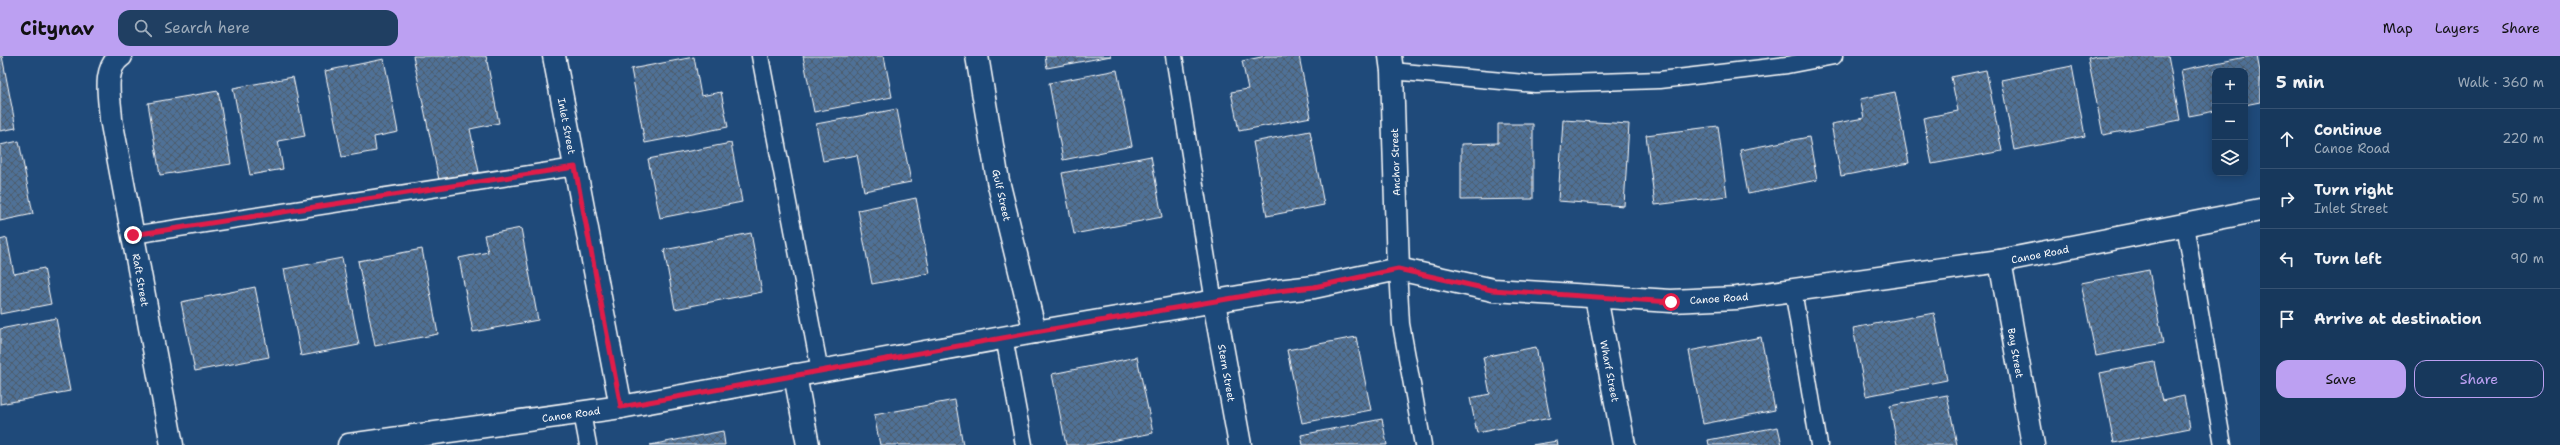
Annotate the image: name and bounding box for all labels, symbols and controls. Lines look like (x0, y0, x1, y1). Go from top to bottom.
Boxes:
search box (118, 10, 398, 46)
text: Citynav (20, 16, 94, 41)
icon: search (132, 17, 154, 39)
text: Search here (164, 18, 250, 38)
text: Map (2383, 19, 2413, 37)
text: Layers (2435, 19, 2479, 37)
text: Share (2501, 19, 2540, 37)
map controls (2212, 68, 2248, 176)
button: + (2212, 68, 2248, 104)
text: 5 min (2276, 71, 2324, 93)
text: Walk · 360 m (2458, 74, 2544, 91)
street label: Inlet Street (555, 97, 578, 155)
button: − (2212, 104, 2248, 140)
text: Continue (2314, 120, 2382, 140)
street label: Anchor Street (1388, 128, 1403, 196)
icon: ahead (2276, 128, 2298, 150)
text: 220 m (2502, 130, 2544, 147)
button: layers (2212, 140, 2248, 176)
text: Canoe Road (2314, 140, 2390, 157)
street label: Gulf Street (989, 168, 1014, 222)
text: Turn right (2314, 180, 2394, 200)
icon: right (2276, 188, 2298, 210)
text: 50 m (2511, 190, 2544, 207)
text: Inlet Street (2314, 200, 2388, 217)
route end (124, 226, 142, 244)
street label: Canoe Road (2010, 242, 2071, 266)
icon: left (2276, 248, 2298, 270)
text: Turn left (2314, 249, 2382, 269)
text: 90 m (2510, 250, 2544, 267)
street label: Raft Street (129, 253, 152, 308)
street label: Canoe Road (1689, 290, 1749, 307)
route start (1662, 293, 1680, 311)
icon: arrive (2276, 308, 2298, 330)
text: Arrive at destination (2314, 309, 2482, 329)
street label: Bay Street (2005, 327, 2026, 379)
street label: Wharf Street (1597, 339, 1622, 403)
street label: Stern Street (1215, 343, 1238, 403)
button: Save (2276, 360, 2406, 398)
button: Share (2414, 360, 2544, 398)
street label: Canoe Road (541, 404, 602, 425)

